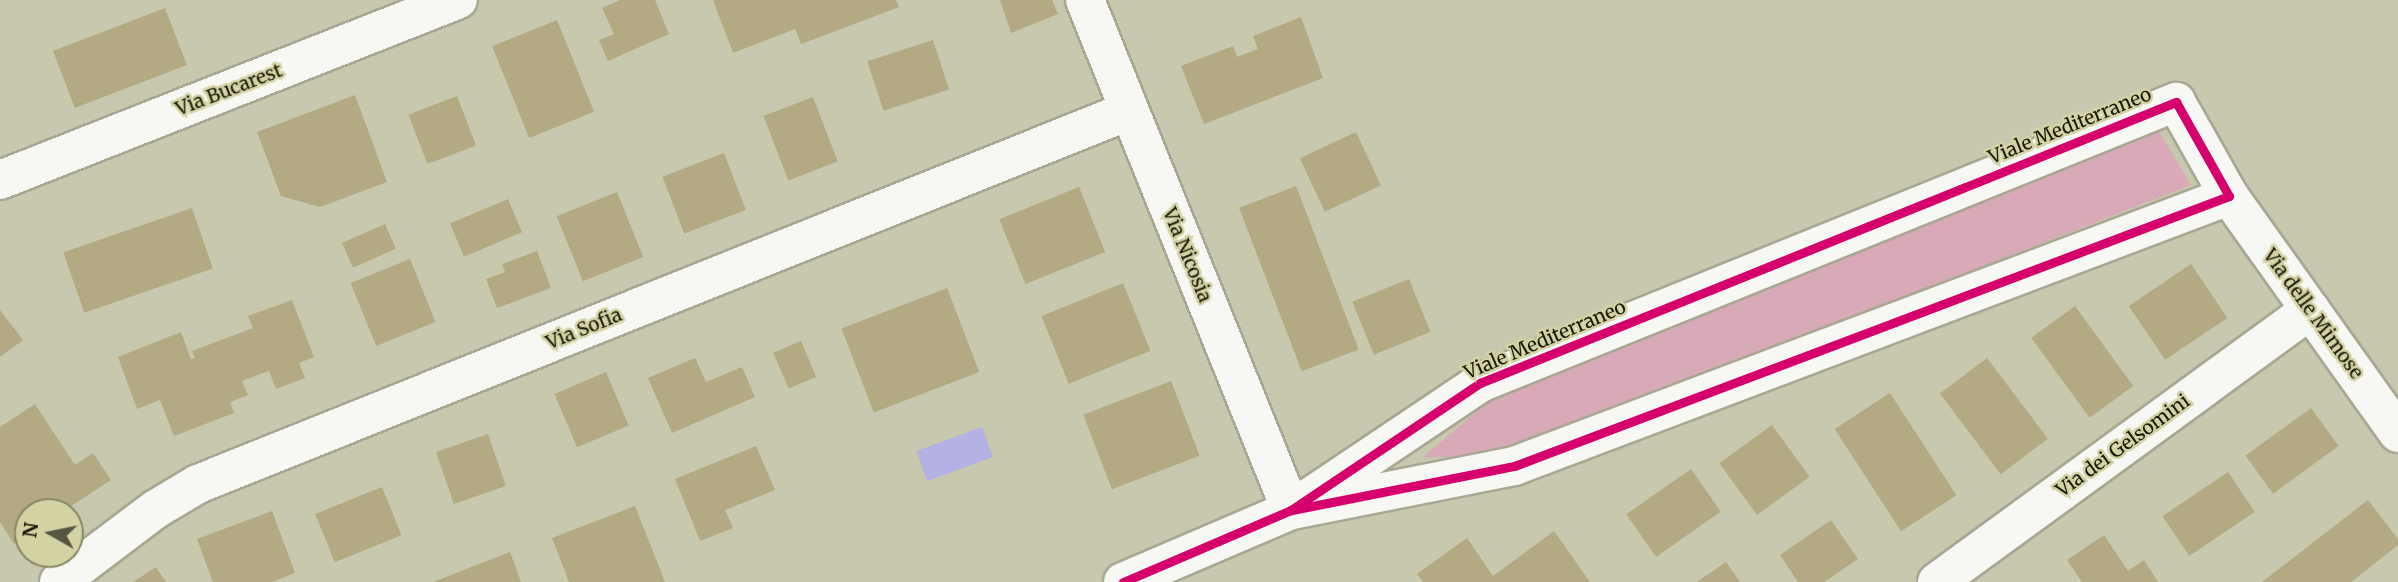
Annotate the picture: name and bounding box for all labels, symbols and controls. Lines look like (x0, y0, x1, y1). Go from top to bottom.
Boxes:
street label: Via Bucarest (172, 59, 286, 121)
street label: Viale Mediterraneo (1985, 83, 2155, 169)
street label: Via Nicosia (1158, 204, 1216, 306)
street label: Via delle Mimose (2258, 245, 2368, 383)
street label: Viale Mediterraneo (1461, 296, 1629, 384)
street label: Via Sofia (543, 304, 625, 354)
street label: Via dei Gelsomini (2052, 390, 2194, 502)
north arrow (14, 498, 84, 568)
text: N (17, 521, 43, 539)

